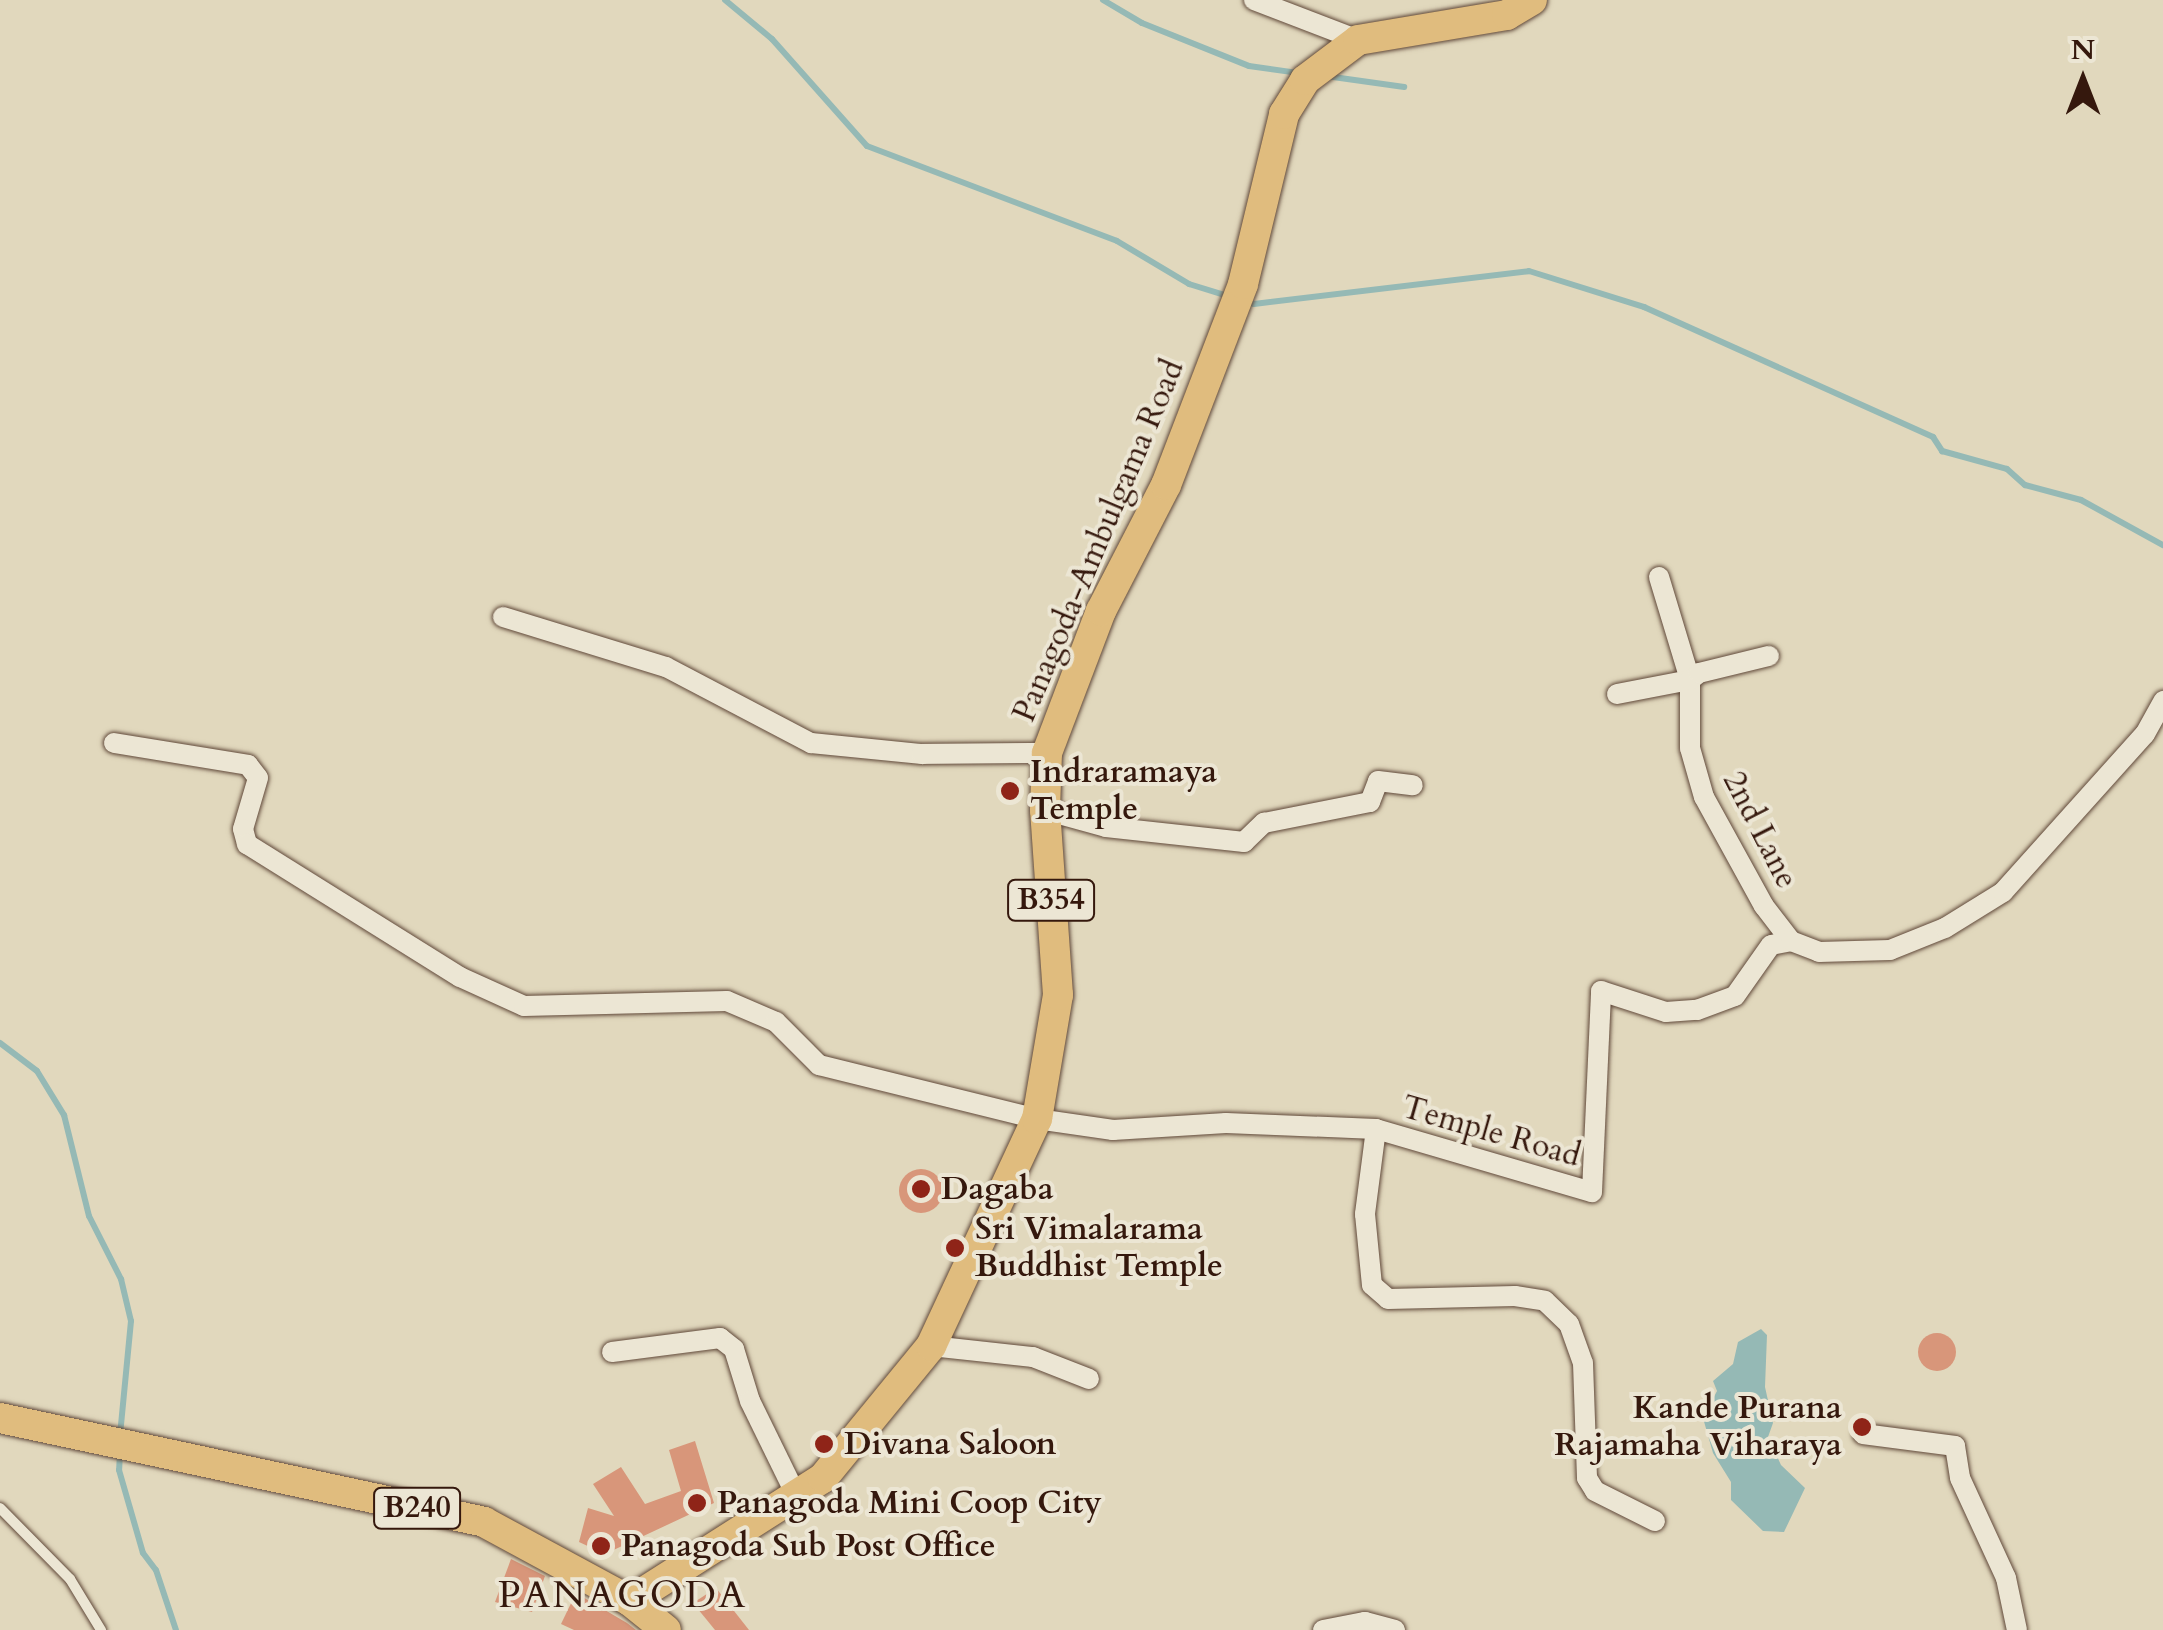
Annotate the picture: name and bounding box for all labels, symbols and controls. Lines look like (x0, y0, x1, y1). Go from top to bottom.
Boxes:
north arrow (2033, 30, 2133, 130)
text: N (2071, 31, 2095, 69)
street label: Panagoda-Ambulgama Road (1005, 354, 1193, 728)
place label: Indraramaya Temple (1030, 754, 1217, 829)
street label: 2nd Lane (1714, 765, 1806, 895)
marker: Indraramaya Temple (999, 780, 1021, 802)
road number: B354 (1006, 875, 1096, 925)
street label: Temple Road (1397, 1088, 1585, 1176)
place label: Dagaba (941, 1170, 1054, 1208)
marker: Dagaba (910, 1178, 932, 1200)
place label: Sri Vimalarama Buddhist Temple (975, 1211, 1223, 1286)
marker: Sri Vimalarama Buddhist Temple (944, 1237, 966, 1259)
place label: Kande Purana Rajamaha Viharaya (1554, 1390, 1842, 1465)
marker: Kande Purana Rajamaha Viharaya (1851, 1416, 1873, 1438)
place label: Divana Saloon (844, 1425, 1056, 1463)
marker: Divana Saloon (813, 1433, 835, 1455)
road number: B240 (372, 1483, 462, 1533)
place label: Panagoda Mini Coop City (717, 1484, 1102, 1522)
marker: Panagoda Mini Coop City (686, 1492, 708, 1514)
place label: Panagoda Sub Post Office (621, 1527, 996, 1565)
marker: Panagoda Sub Post Office (590, 1535, 612, 1557)
district label: PANAGODA (498, 1573, 748, 1619)

